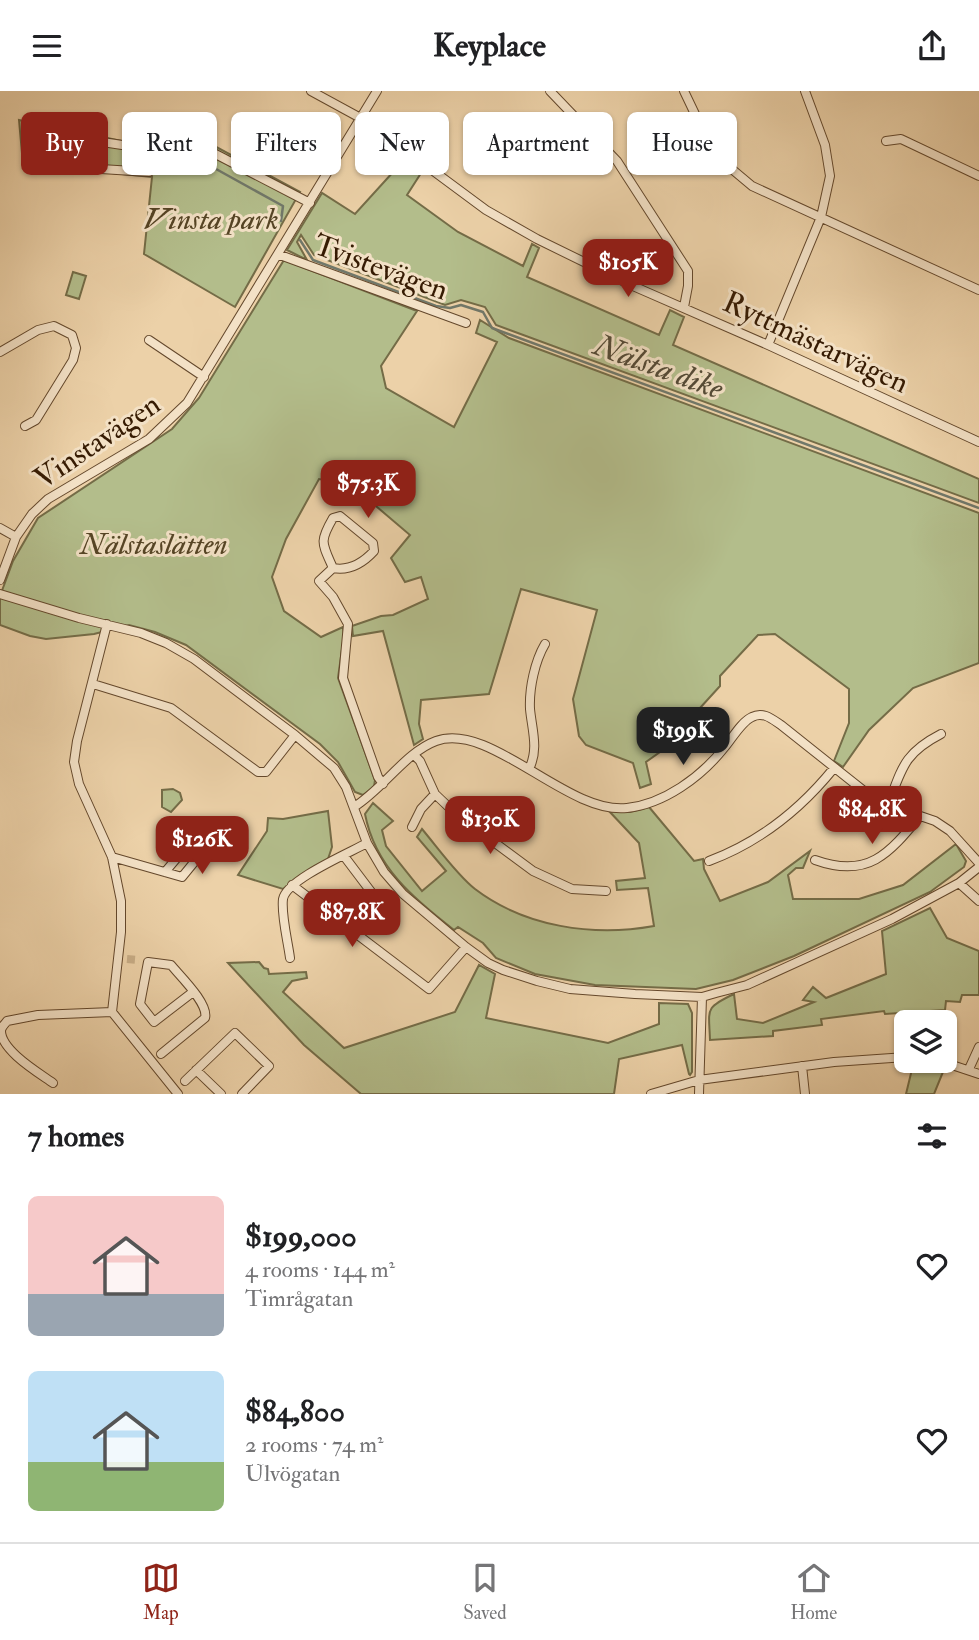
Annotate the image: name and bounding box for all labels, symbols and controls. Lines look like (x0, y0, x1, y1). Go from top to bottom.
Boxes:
text: Keyplace (433, 26, 546, 66)
icon: menu (28, 27, 66, 65)
icon: share (913, 27, 951, 65)
chip: Buy (21, 112, 108, 175)
chip: Rent (122, 112, 217, 175)
chip: Filters (231, 112, 341, 175)
chip: New (355, 112, 449, 175)
chip: Apartment (463, 112, 613, 175)
chip: House (627, 112, 737, 175)
park label: Vinsta park (143, 201, 279, 238)
street label: Tvistevägen (309, 226, 453, 309)
pin: $105K (579, 239, 677, 299)
text: $105K (598, 247, 658, 276)
street label: Ryttmästarvägen (717, 283, 915, 402)
water label: Nälsta dike (587, 324, 729, 409)
street label: Vinstavägen (27, 386, 167, 497)
pin: $75.3K (311, 461, 425, 520)
text: $75.3K (337, 468, 399, 497)
park label: Nälstaslätten (78, 526, 228, 563)
pin: $199K (634, 707, 732, 767)
text: $199K (653, 715, 713, 744)
pin: $84.8K (815, 787, 929, 846)
text: $84.8K (838, 794, 906, 823)
pin: $130K (441, 797, 539, 856)
text: $130K (461, 804, 519, 833)
pin: $126K (153, 817, 251, 876)
text: $126K (172, 824, 232, 853)
pin: $87.8K (295, 889, 409, 949)
text: $87.8K (319, 897, 385, 926)
map controls (894, 1010, 957, 1073)
button: layers (894, 1010, 957, 1073)
icon: filters (913, 1117, 951, 1155)
text: 7 homes (28, 1118, 124, 1155)
text: $199,000 (245, 1218, 357, 1255)
icon: home (84, 1224, 168, 1308)
icon: heart (913, 1247, 951, 1285)
text: 4 rooms · 144 m² (245, 1255, 395, 1284)
text: Timrågatan (245, 1284, 353, 1313)
text: $84,800 (245, 1393, 345, 1430)
icon: home (84, 1399, 168, 1483)
icon: heart (913, 1422, 951, 1460)
text: 2 rooms · 74 m² (245, 1430, 384, 1459)
text: Ulvögatan (245, 1459, 340, 1488)
tab: Map (142, 1559, 180, 1625)
tab: Saved (463, 1559, 507, 1625)
tab: Home (790, 1559, 837, 1625)

